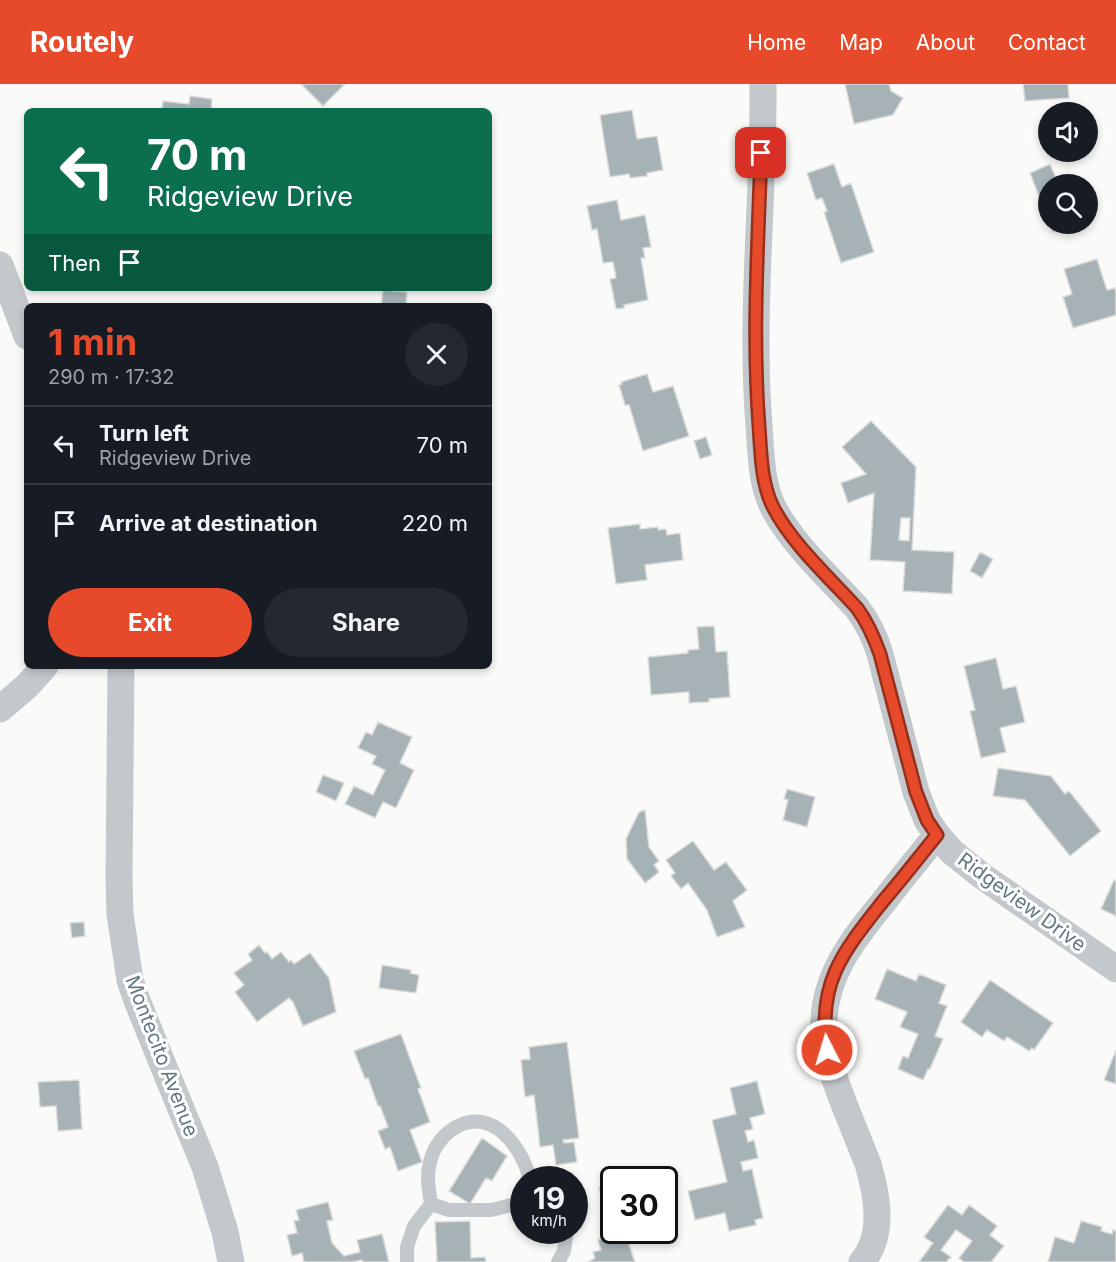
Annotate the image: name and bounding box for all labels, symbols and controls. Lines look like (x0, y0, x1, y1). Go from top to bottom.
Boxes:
text: Routely (30, 25, 134, 59)
text: Home (747, 30, 806, 55)
text: Map (839, 30, 883, 55)
text: About (916, 30, 975, 55)
text: Contact (1008, 30, 1086, 55)
map controls (1038, 102, 1098, 234)
button: sound (1038, 102, 1098, 162)
pin (735, 127, 786, 178)
text: 70 m (147, 129, 247, 180)
icon: left (48, 132, 126, 210)
icon: arrive (744, 136, 777, 169)
button: search (1038, 174, 1098, 234)
text: Ridgeview Drive (147, 180, 353, 213)
icon: arrive (113, 246, 146, 279)
text: Then (48, 250, 101, 276)
text: 1 min (48, 320, 137, 364)
button: close (405, 323, 468, 386)
text: 290 m · 17:32 (48, 365, 174, 389)
text: Turn left (99, 420, 189, 446)
icon: left (48, 429, 81, 462)
text: 70 m (417, 432, 468, 458)
text: Ridgeview Drive (99, 446, 252, 470)
icon: arrive (48, 507, 81, 540)
text: Arrive at destination (99, 510, 318, 536)
text: 220 m (402, 510, 468, 536)
button: Exit (48, 588, 252, 657)
button: Share (264, 588, 468, 657)
street label: Ridgeview Drive (953, 847, 1091, 957)
street label: Montecito Avenue (120, 972, 204, 1140)
position arrow (795, 1018, 859, 1082)
speed limit sign: 30 (600, 1166, 678, 1244)
text: 19 (533, 1180, 565, 1216)
text: km/h (531, 1211, 567, 1230)

